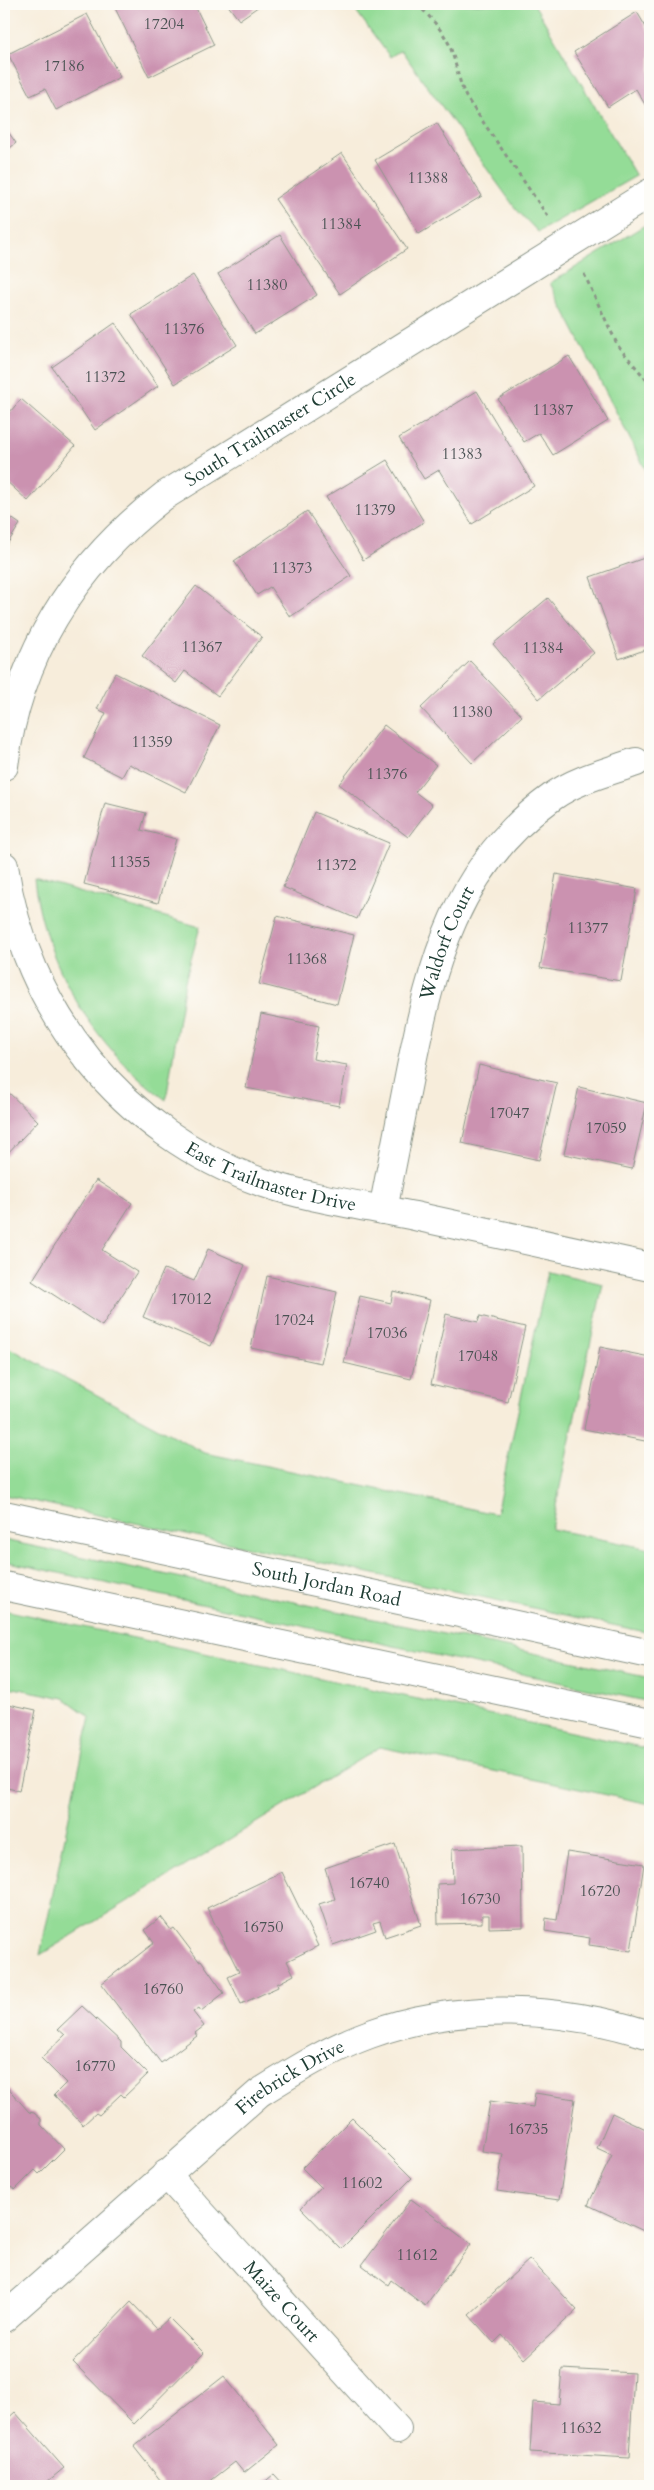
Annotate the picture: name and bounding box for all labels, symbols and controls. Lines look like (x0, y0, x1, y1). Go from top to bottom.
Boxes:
house number: 17204 (144, 13, 184, 35)
house number: 17186 (44, 55, 84, 77)
house number: 11388 (408, 167, 448, 189)
house number: 11384 (321, 213, 361, 235)
house number: 11380 (247, 274, 287, 296)
house number: 11376 (164, 318, 204, 340)
house number: 11372 (85, 366, 125, 388)
street label: South Trailmaster Circle (180, 366, 361, 493)
house number: 11387 (533, 399, 573, 421)
house number: 11383 (442, 443, 482, 465)
house number: 11379 (355, 499, 395, 521)
house number: 11373 (272, 557, 312, 579)
house number: 11367 (182, 636, 222, 658)
house number: 11384 (523, 637, 563, 659)
house number: 11380 (452, 701, 492, 723)
house number: 11359 (132, 731, 172, 753)
house number: 11376 (367, 763, 407, 785)
house number: 11355 (110, 851, 150, 873)
house number: 11372 (316, 854, 356, 876)
street label: Waldorf Court (413, 881, 481, 1004)
house number: 11377 (568, 917, 608, 939)
house number: 11368 (287, 948, 327, 970)
house number: 17047 (489, 1102, 529, 1124)
house number: 17059 (586, 1117, 626, 1139)
street label: East Trailmaster Drive (180, 1136, 359, 1218)
house number: 17012 (171, 1288, 211, 1310)
house number: 17024 (274, 1309, 314, 1331)
house number: 17036 (367, 1322, 407, 1344)
house number: 17048 (458, 1345, 498, 1367)
street label: South Jordan Road (250, 1556, 403, 1613)
house number: 16740 (349, 1872, 389, 1894)
house number: 16720 (580, 1880, 620, 1902)
house number: 16730 (460, 1888, 500, 1910)
house number: 16750 (243, 1916, 283, 1938)
house number: 16760 (143, 1978, 183, 2000)
street label: Firebrick Drive (230, 2033, 349, 2121)
house number: 16770 (75, 2055, 115, 2077)
house number: 16735 (508, 2118, 548, 2140)
house number: 11602 (342, 2172, 382, 2194)
house number: 11612 (397, 2244, 437, 2266)
street label: Maize Court (238, 2255, 325, 2348)
house number: 11632 (561, 2417, 601, 2439)

